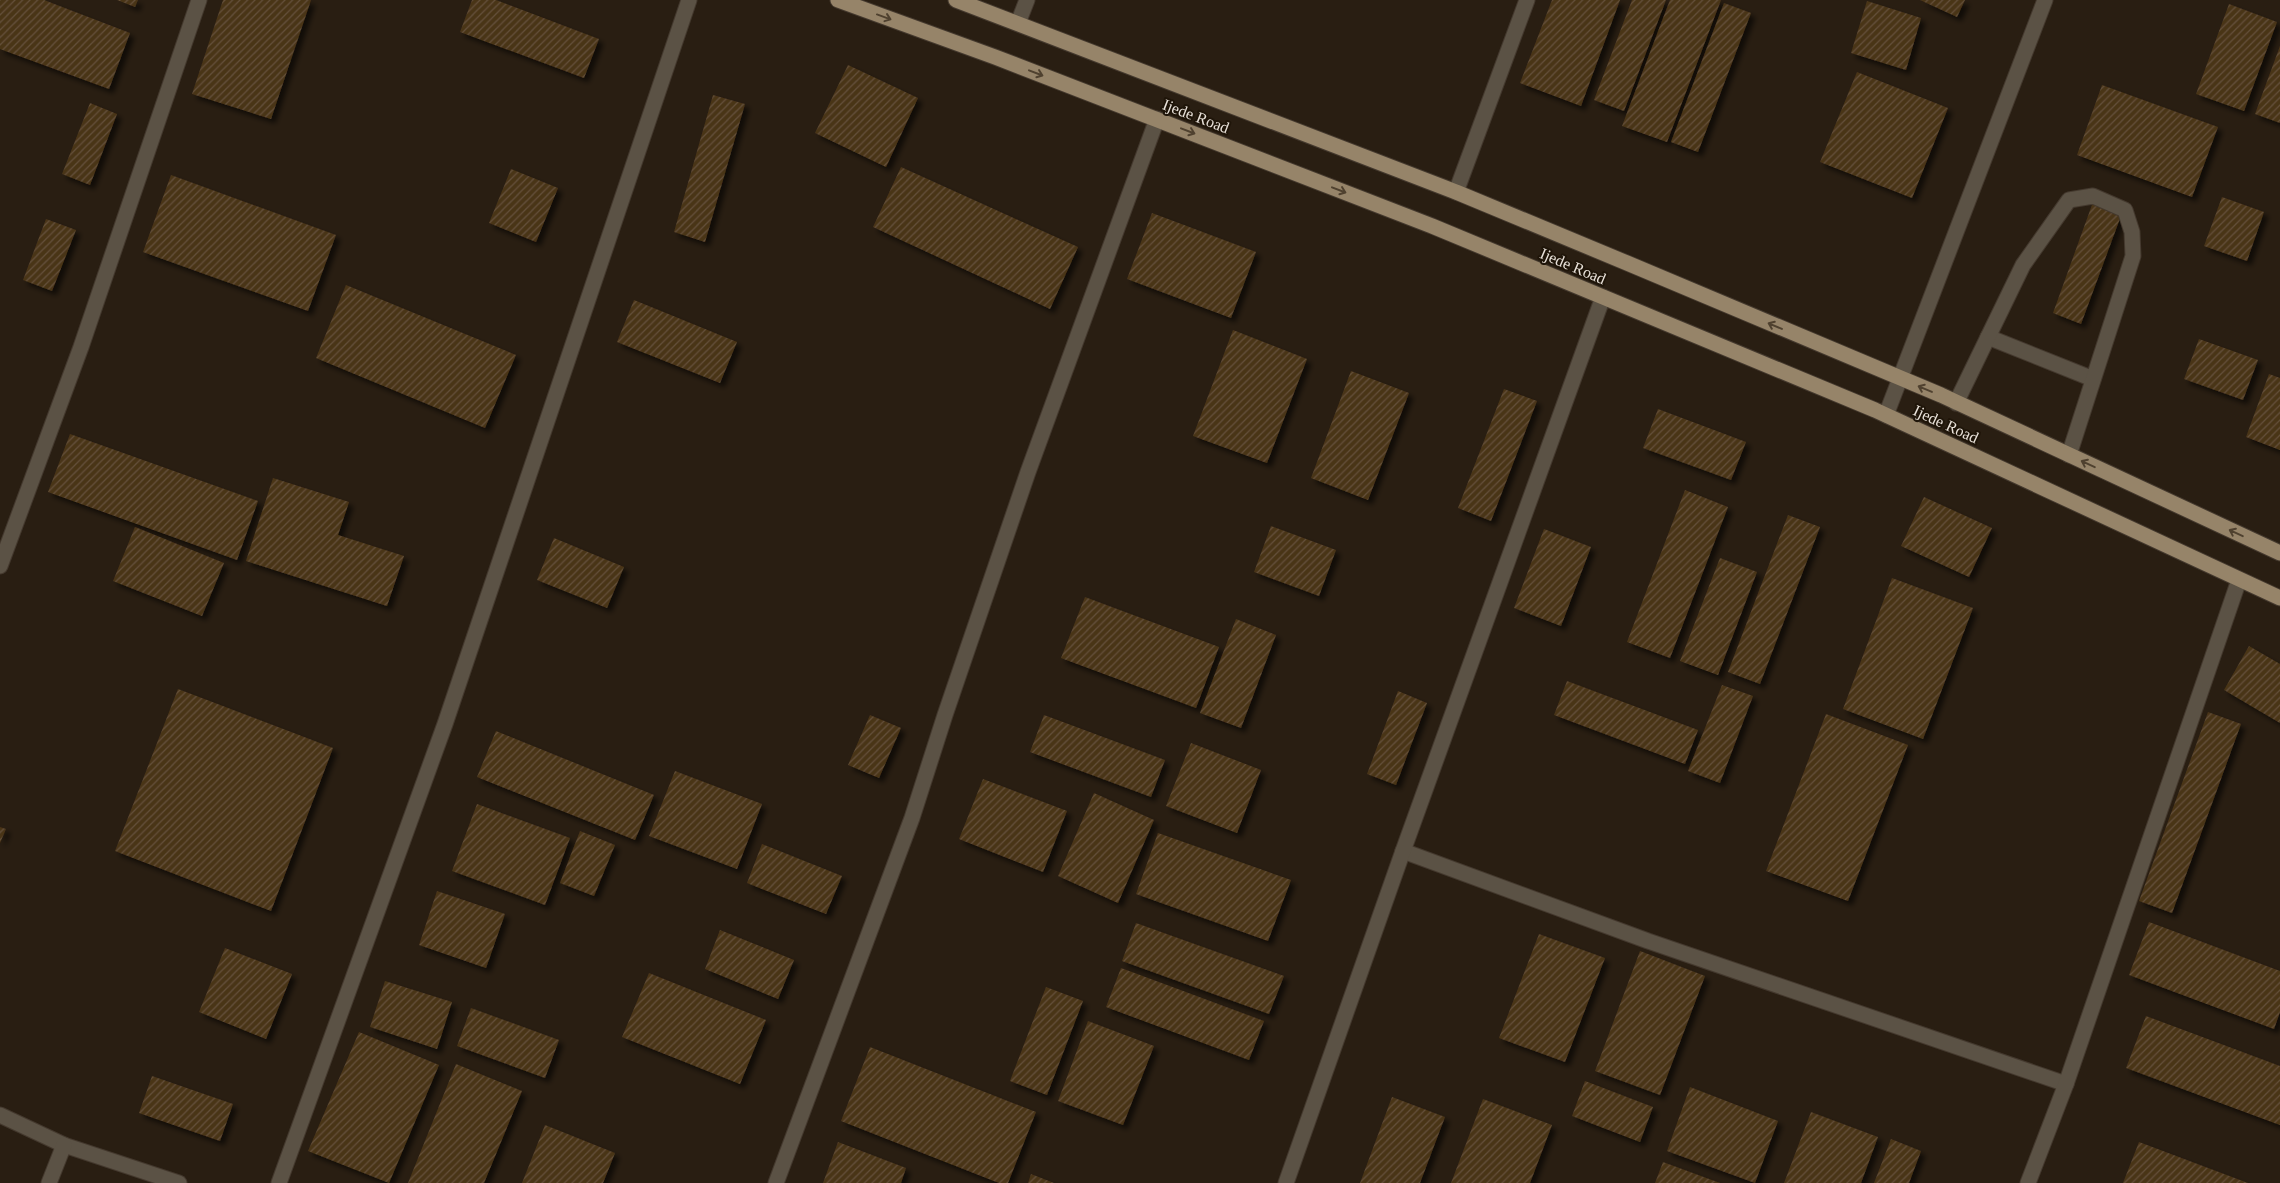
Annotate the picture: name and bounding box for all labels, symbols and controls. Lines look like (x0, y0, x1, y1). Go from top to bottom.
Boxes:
one-way arrow (875, 13, 891, 22)
one-way arrow (1028, 69, 1043, 78)
street label: Ijede Road (1160, 96, 1232, 137)
one-way arrow (1180, 127, 1195, 136)
one-way arrow (1331, 186, 1346, 195)
street label: Ijede Road (1537, 245, 1608, 288)
one-way arrow (1768, 320, 1783, 330)
one-way arrow (1918, 383, 1933, 393)
street label: Ijede Road (1910, 402, 1981, 447)
one-way arrow (2081, 459, 2096, 469)
one-way arrow (2229, 527, 2244, 537)

